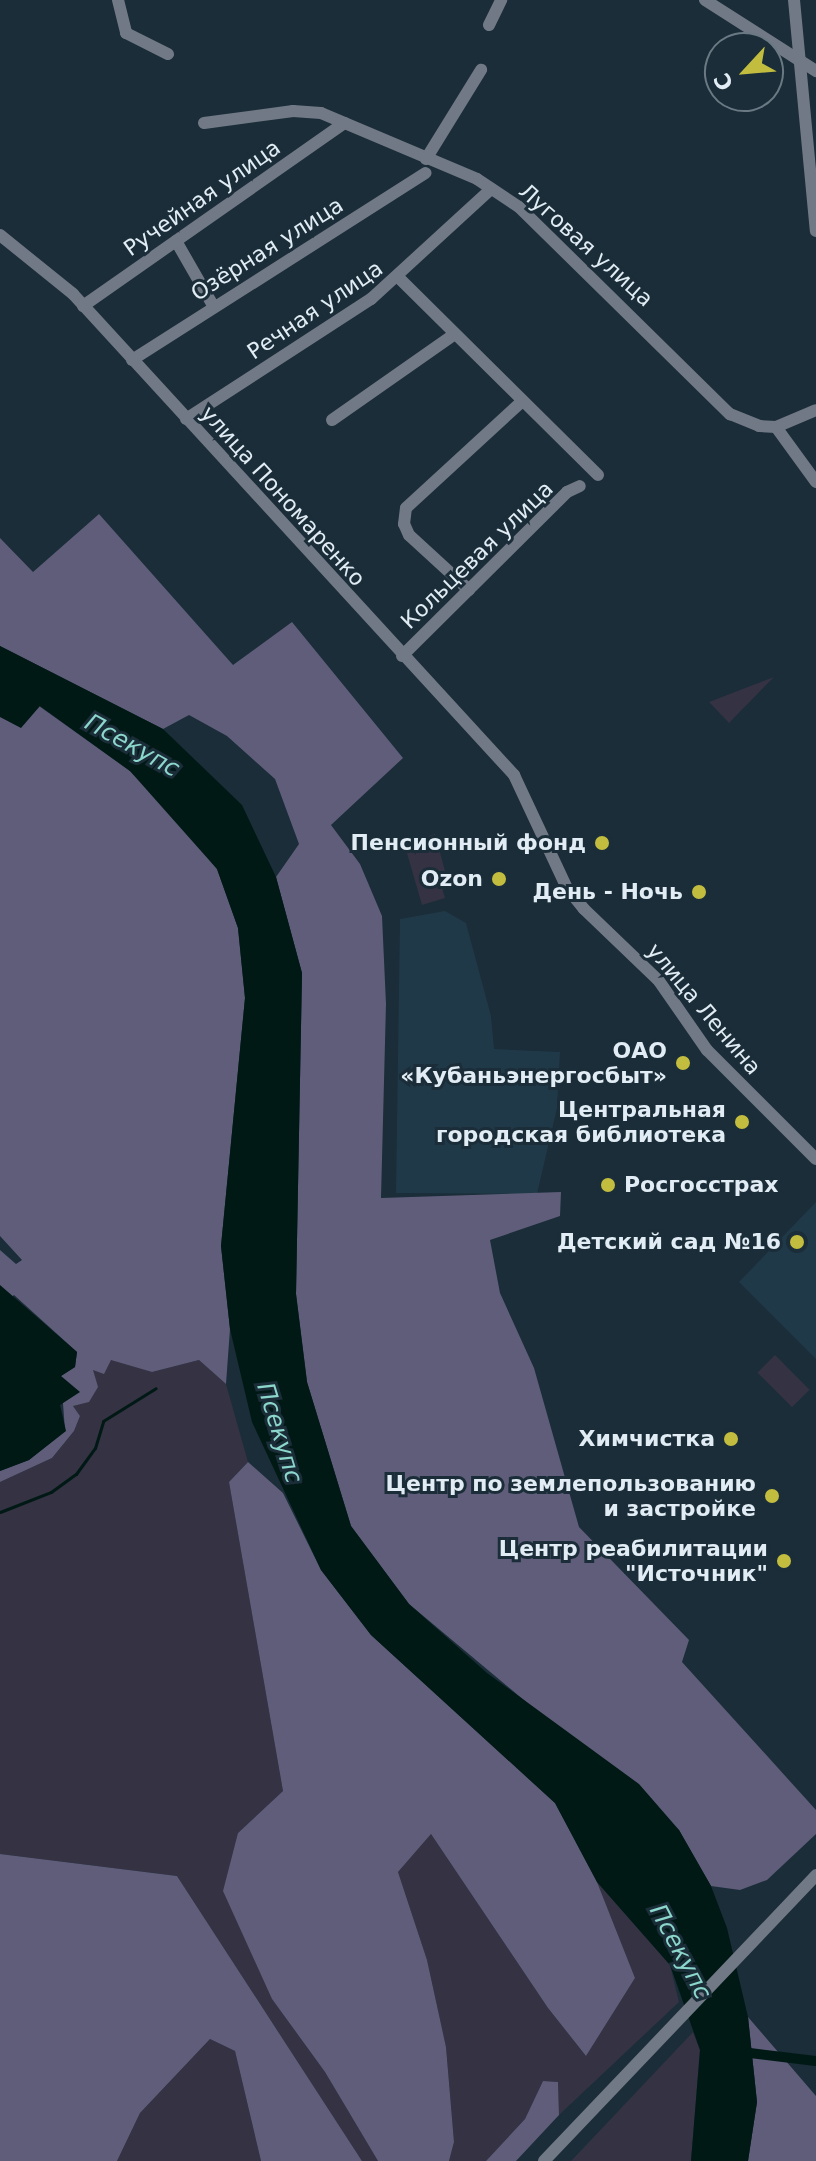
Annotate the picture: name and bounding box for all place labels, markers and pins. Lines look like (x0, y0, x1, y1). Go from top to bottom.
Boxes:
place label: Пенсионный фонд (351, 830, 586, 856)
marker: Пенсионный фонд (593, 834, 611, 852)
place label: Ozon (421, 866, 483, 892)
marker: Ozon (490, 870, 508, 888)
place label: День - Ночь (532, 879, 683, 905)
marker: День - Ночь (690, 883, 708, 901)
place label: ОАО «Кубаньэнергосбыт» (400, 1037, 667, 1088)
marker: ОАО «Кубаньэнергосбыт» (674, 1054, 692, 1072)
place label: Центральная городская библиотека (436, 1096, 726, 1148)
marker: Центральная городская библиотека (733, 1113, 751, 1131)
place label: Росгосстрах (624, 1172, 779, 1198)
marker: Росгосстрах (599, 1176, 617, 1194)
place label: Детский сад №16 (557, 1229, 781, 1255)
marker: Детский сад №16 (788, 1233, 806, 1251)
place label: Химчистка (579, 1426, 715, 1452)
marker: Химчистка (722, 1430, 740, 1448)
place label: Центр по землепользованию и застройке (386, 1470, 756, 1522)
marker: Центр по землепользованию и застройке (763, 1487, 781, 1505)
place label: Центр реабилитации "Источник" (499, 1535, 768, 1586)
marker: Центр реабилитации "Источник" (775, 1552, 793, 1570)

